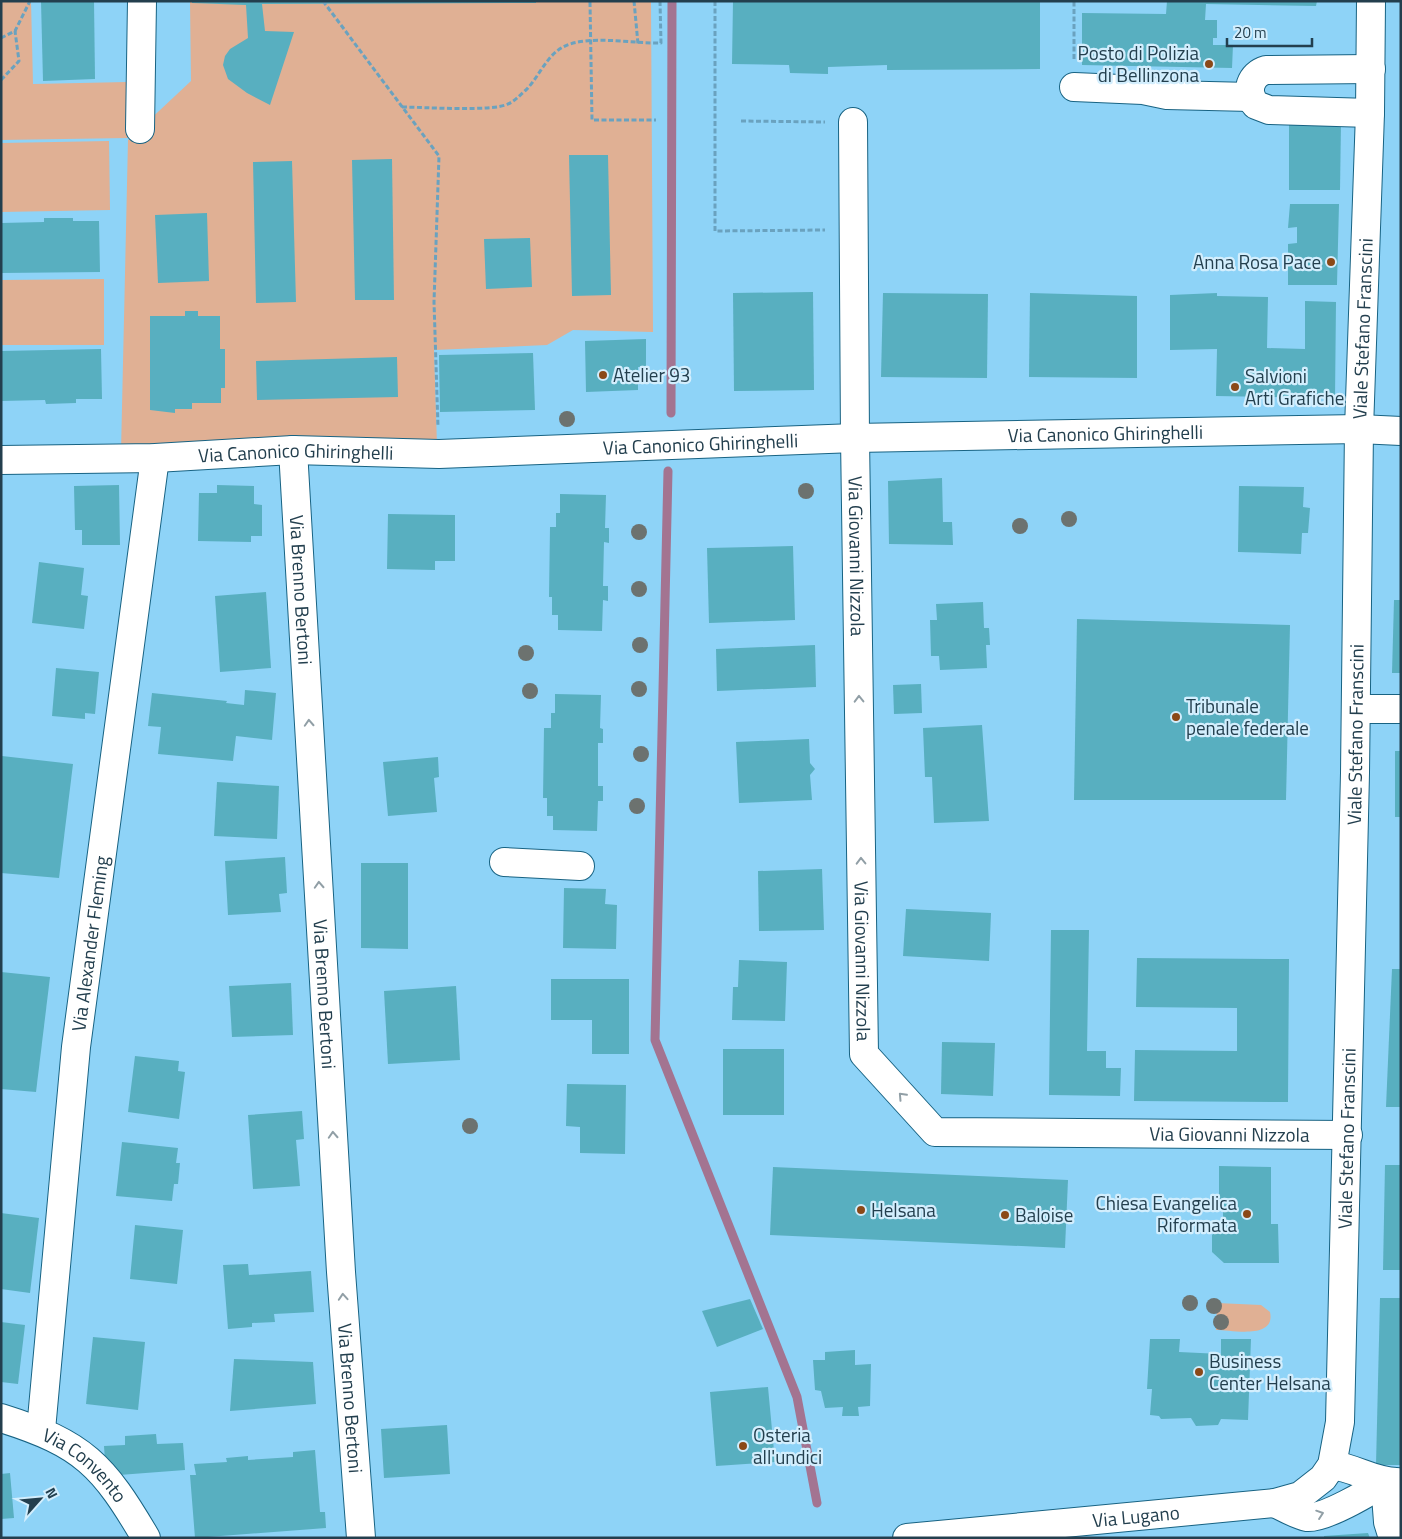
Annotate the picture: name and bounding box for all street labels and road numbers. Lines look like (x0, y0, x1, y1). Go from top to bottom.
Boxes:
street label: Viale Stefano Franscini (1344, 238, 1380, 420)
street label: Via Canonico Ghiringhelli (1007, 417, 1203, 449)
street label: Via Canonico Ghiringhelli (602, 425, 799, 462)
street label: Via Canonico Ghiringhelli (197, 435, 394, 469)
street label: Via Giovanni Nizzola (842, 476, 873, 637)
street label: Via Brenno Bertoni (283, 514, 321, 666)
street label: Viale Stefano Franscini (1339, 644, 1370, 825)
street label: Via Alexander Fleming (63, 854, 116, 1033)
street label: Via Giovanni Nizzola (847, 881, 879, 1042)
street label: Via Brenno Bertoni (306, 918, 344, 1070)
street label: Viale Stefano Franscini (1329, 1048, 1363, 1229)
street label: Via Giovanni Nizzola (1149, 1119, 1310, 1149)
street label: Via Brenno Bertoni (331, 1322, 371, 1474)
street label: Via Convento (38, 1420, 135, 1508)
street label: Via Lugano (1091, 1497, 1181, 1534)

